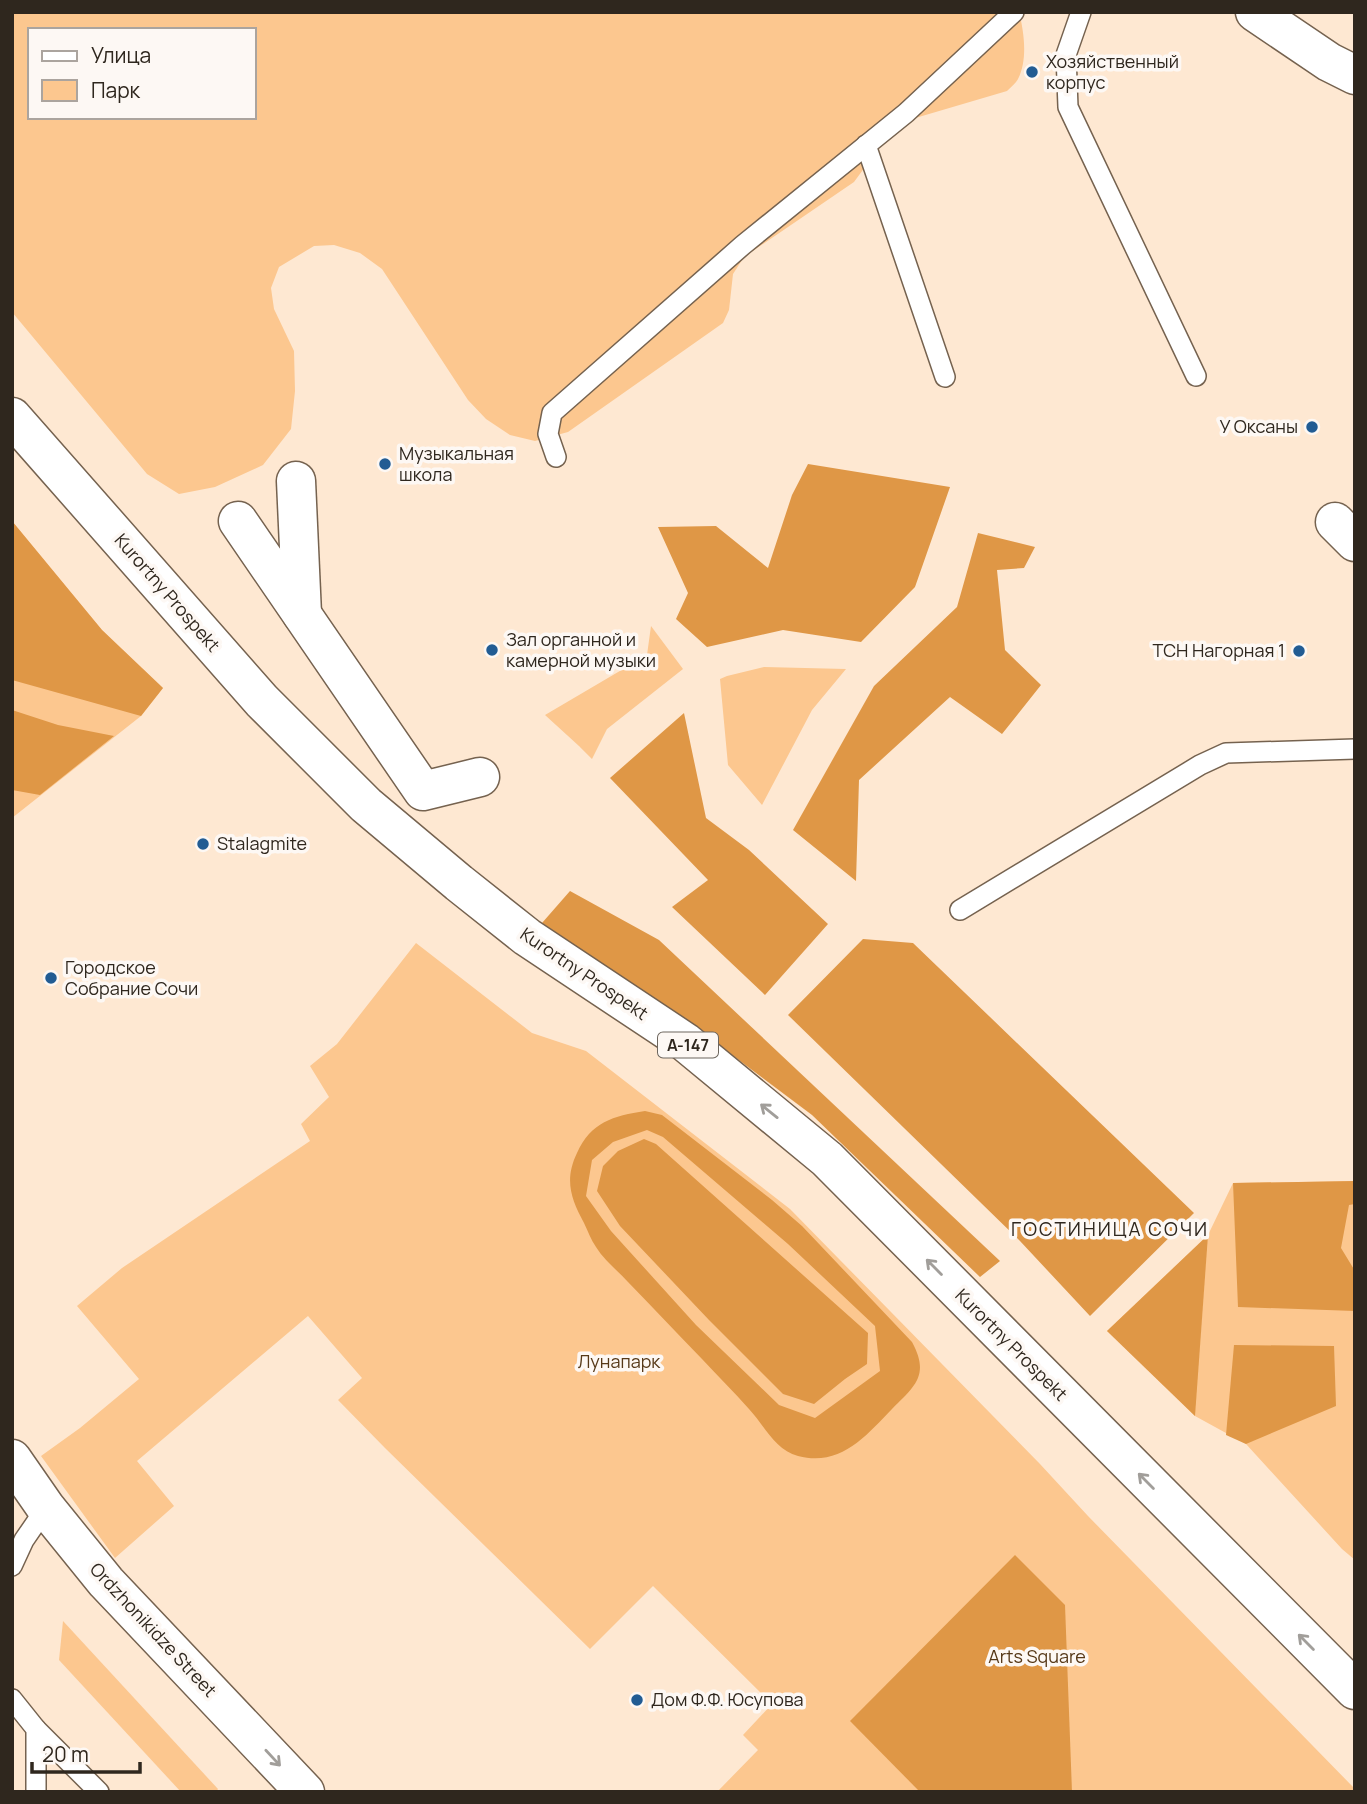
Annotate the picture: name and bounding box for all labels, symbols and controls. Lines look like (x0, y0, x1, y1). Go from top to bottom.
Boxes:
legend (28, 28, 256, 119)
text: Улица (91, 41, 151, 69)
place label: Хозяйственный корпус (1046, 49, 1179, 94)
marker: Хозяйственный корпус (1024, 64, 1040, 80)
text: Парк (91, 76, 141, 104)
place label: У Оксаны (1220, 414, 1298, 438)
marker: У Оксаны (1304, 419, 1320, 435)
place label: Музыкальная школа (399, 441, 514, 486)
marker: Музыкальная школа (377, 456, 393, 472)
street label: Kurortny Prospekt (110, 528, 226, 657)
place label: Зал органной и камерной музыки (506, 627, 656, 672)
place label: ТСН Нагорная 1 (1152, 638, 1285, 662)
marker: Зал органной и камерной музыки (484, 642, 500, 658)
marker: ТСН Нагорная 1 (1291, 643, 1307, 659)
place label: Stalagmite (217, 831, 307, 855)
marker: Stalagmite (195, 836, 211, 852)
street label: Kurortny Prospekt (516, 921, 653, 1025)
place label: Городское Собрание Сочи (65, 955, 198, 1000)
marker: Городское Собрание Сочи (43, 970, 59, 986)
road number: А-147 (658, 1032, 718, 1058)
one-way arrow (760, 1103, 778, 1119)
district label: ГОСТИНИЦА СОЧИ (1011, 1216, 1209, 1242)
one-way arrow (926, 1259, 943, 1276)
street label: Kurortny Prospekt (950, 1283, 1073, 1406)
park label: Лунапарк (578, 1349, 661, 1373)
one-way arrow (1137, 1473, 1154, 1490)
street label: Ordzhonikidze Street (85, 1557, 222, 1702)
one-way arrow (1298, 1634, 1315, 1651)
park label: Arts Square (988, 1644, 1086, 1668)
place label: Дом Ф.Ф. Юсупова (651, 1687, 804, 1711)
marker: Дом Ф.Ф. Юсупова (629, 1692, 645, 1708)
scale bar (32, 1730, 140, 1774)
text: 20 m (42, 1740, 89, 1768)
one-way arrow (265, 1749, 281, 1767)

